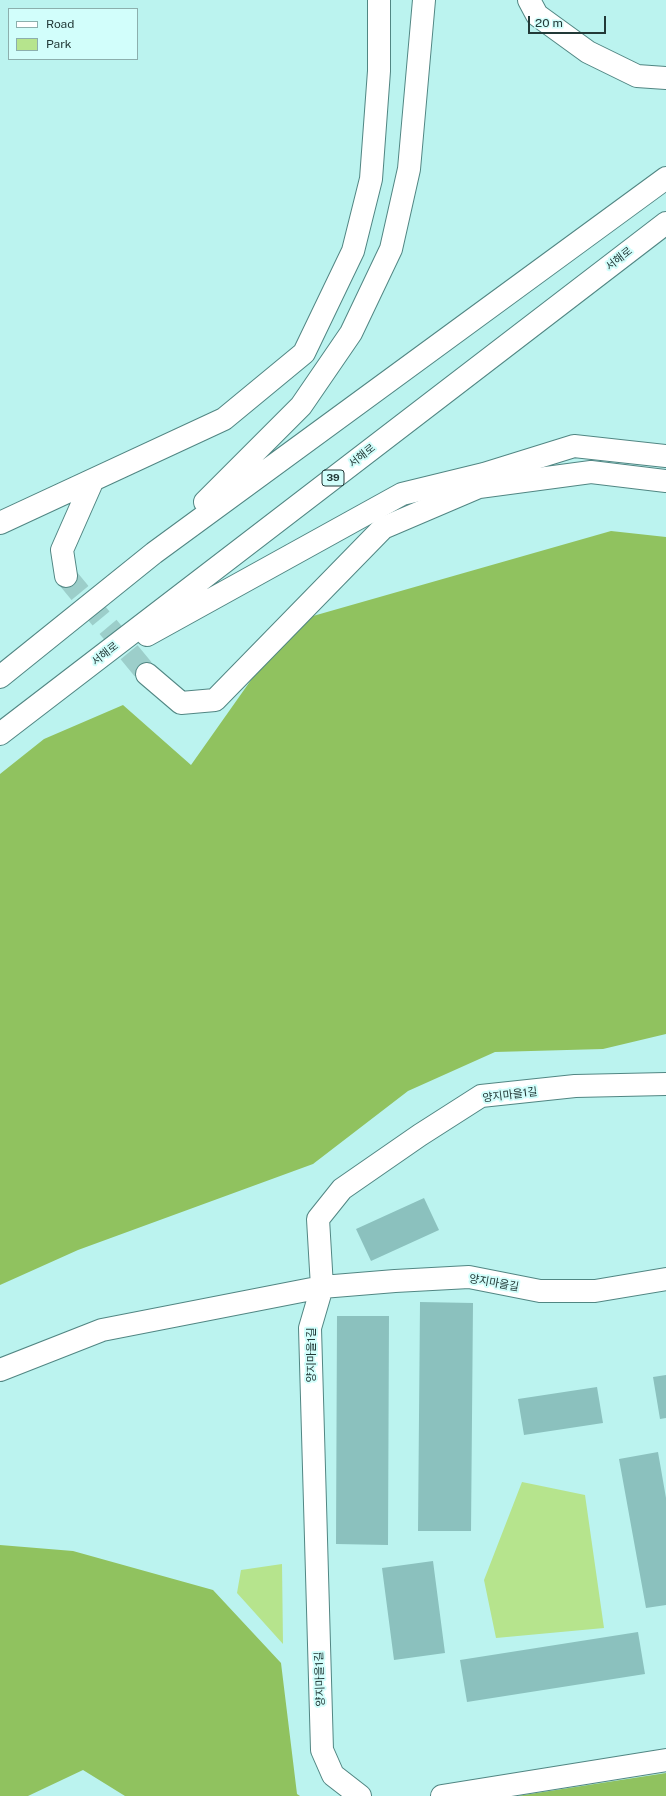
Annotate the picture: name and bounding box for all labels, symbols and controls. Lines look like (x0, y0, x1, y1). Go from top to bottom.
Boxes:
legend (8, 8, 138, 60)
scale bar (530, 8, 608, 34)
text: 20 m (535, 16, 563, 30)
text: Road (46, 17, 74, 31)
text: Park (46, 37, 72, 51)
street label: 서해로 (603, 244, 635, 274)
street label: 서해로 (346, 441, 378, 471)
road number: 39 (322, 470, 344, 486)
street label: 서해로 (89, 639, 121, 669)
street label: 양지마을1길 (482, 1085, 538, 1105)
street label: 양지마을길 (468, 1272, 520, 1294)
street label: 양지마을1길 (305, 1327, 319, 1383)
street label: 양지마을1길 (312, 1651, 328, 1707)

